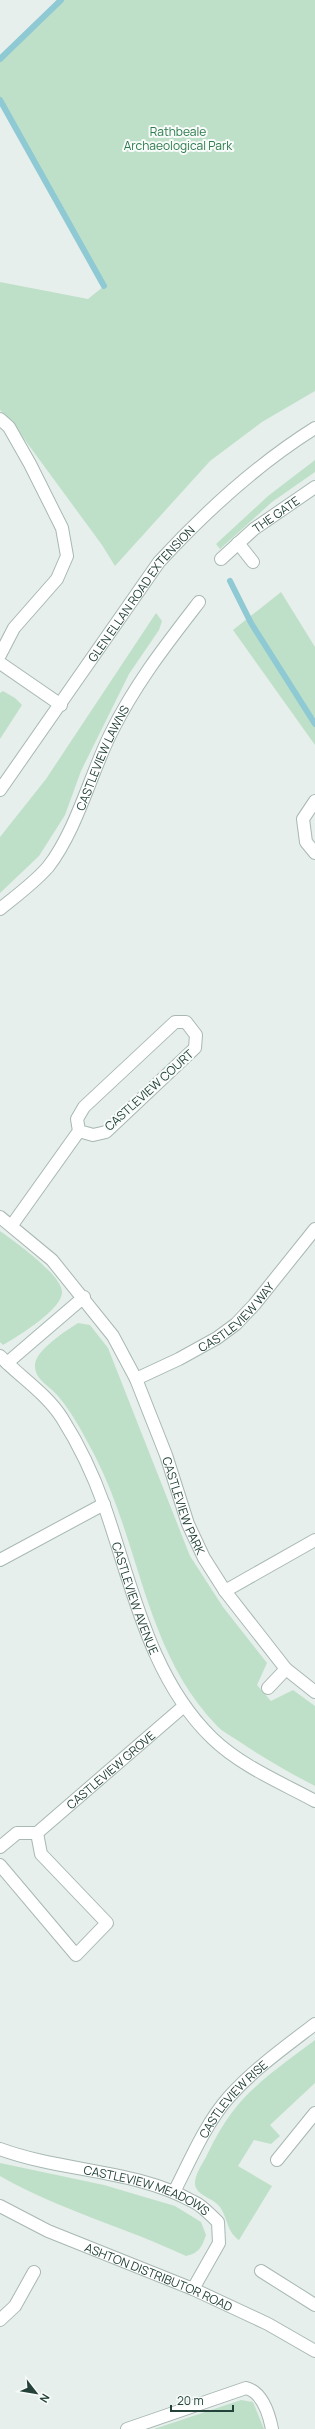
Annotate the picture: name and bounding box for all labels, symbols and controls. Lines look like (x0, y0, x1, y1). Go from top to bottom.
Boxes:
park label: Rathbeale Archaeological Park (124, 123, 233, 154)
street label: THE GATE (249, 492, 303, 536)
street label: GLEN ELLAN ROAD EXTENSION (84, 522, 198, 665)
street label: CASTLEVIEW LAWNS (71, 702, 133, 813)
street label: CASTLEVIEW COURT (101, 1045, 198, 1135)
street label: CASTLEVIEW WAY (195, 1278, 278, 1355)
street label: CASTLEVIEW PARK (159, 1455, 210, 1558)
street label: CASTLEVIEW AVENUE (108, 1540, 163, 1657)
street label: CASTLEVIEW GROVE (62, 1726, 159, 1813)
street label: CASTLEVIEW RISE (194, 2056, 271, 2141)
street label: CASTLEVIEW MEADOWS (82, 2161, 214, 2219)
street label: ASHTON DISTRIBUTOR ROAD (82, 2238, 236, 2315)
north arrow (16, 2373, 56, 2413)
scale bar (171, 2387, 233, 2413)
text: N (36, 2391, 53, 2406)
text: 20 m (177, 2392, 204, 2409)

